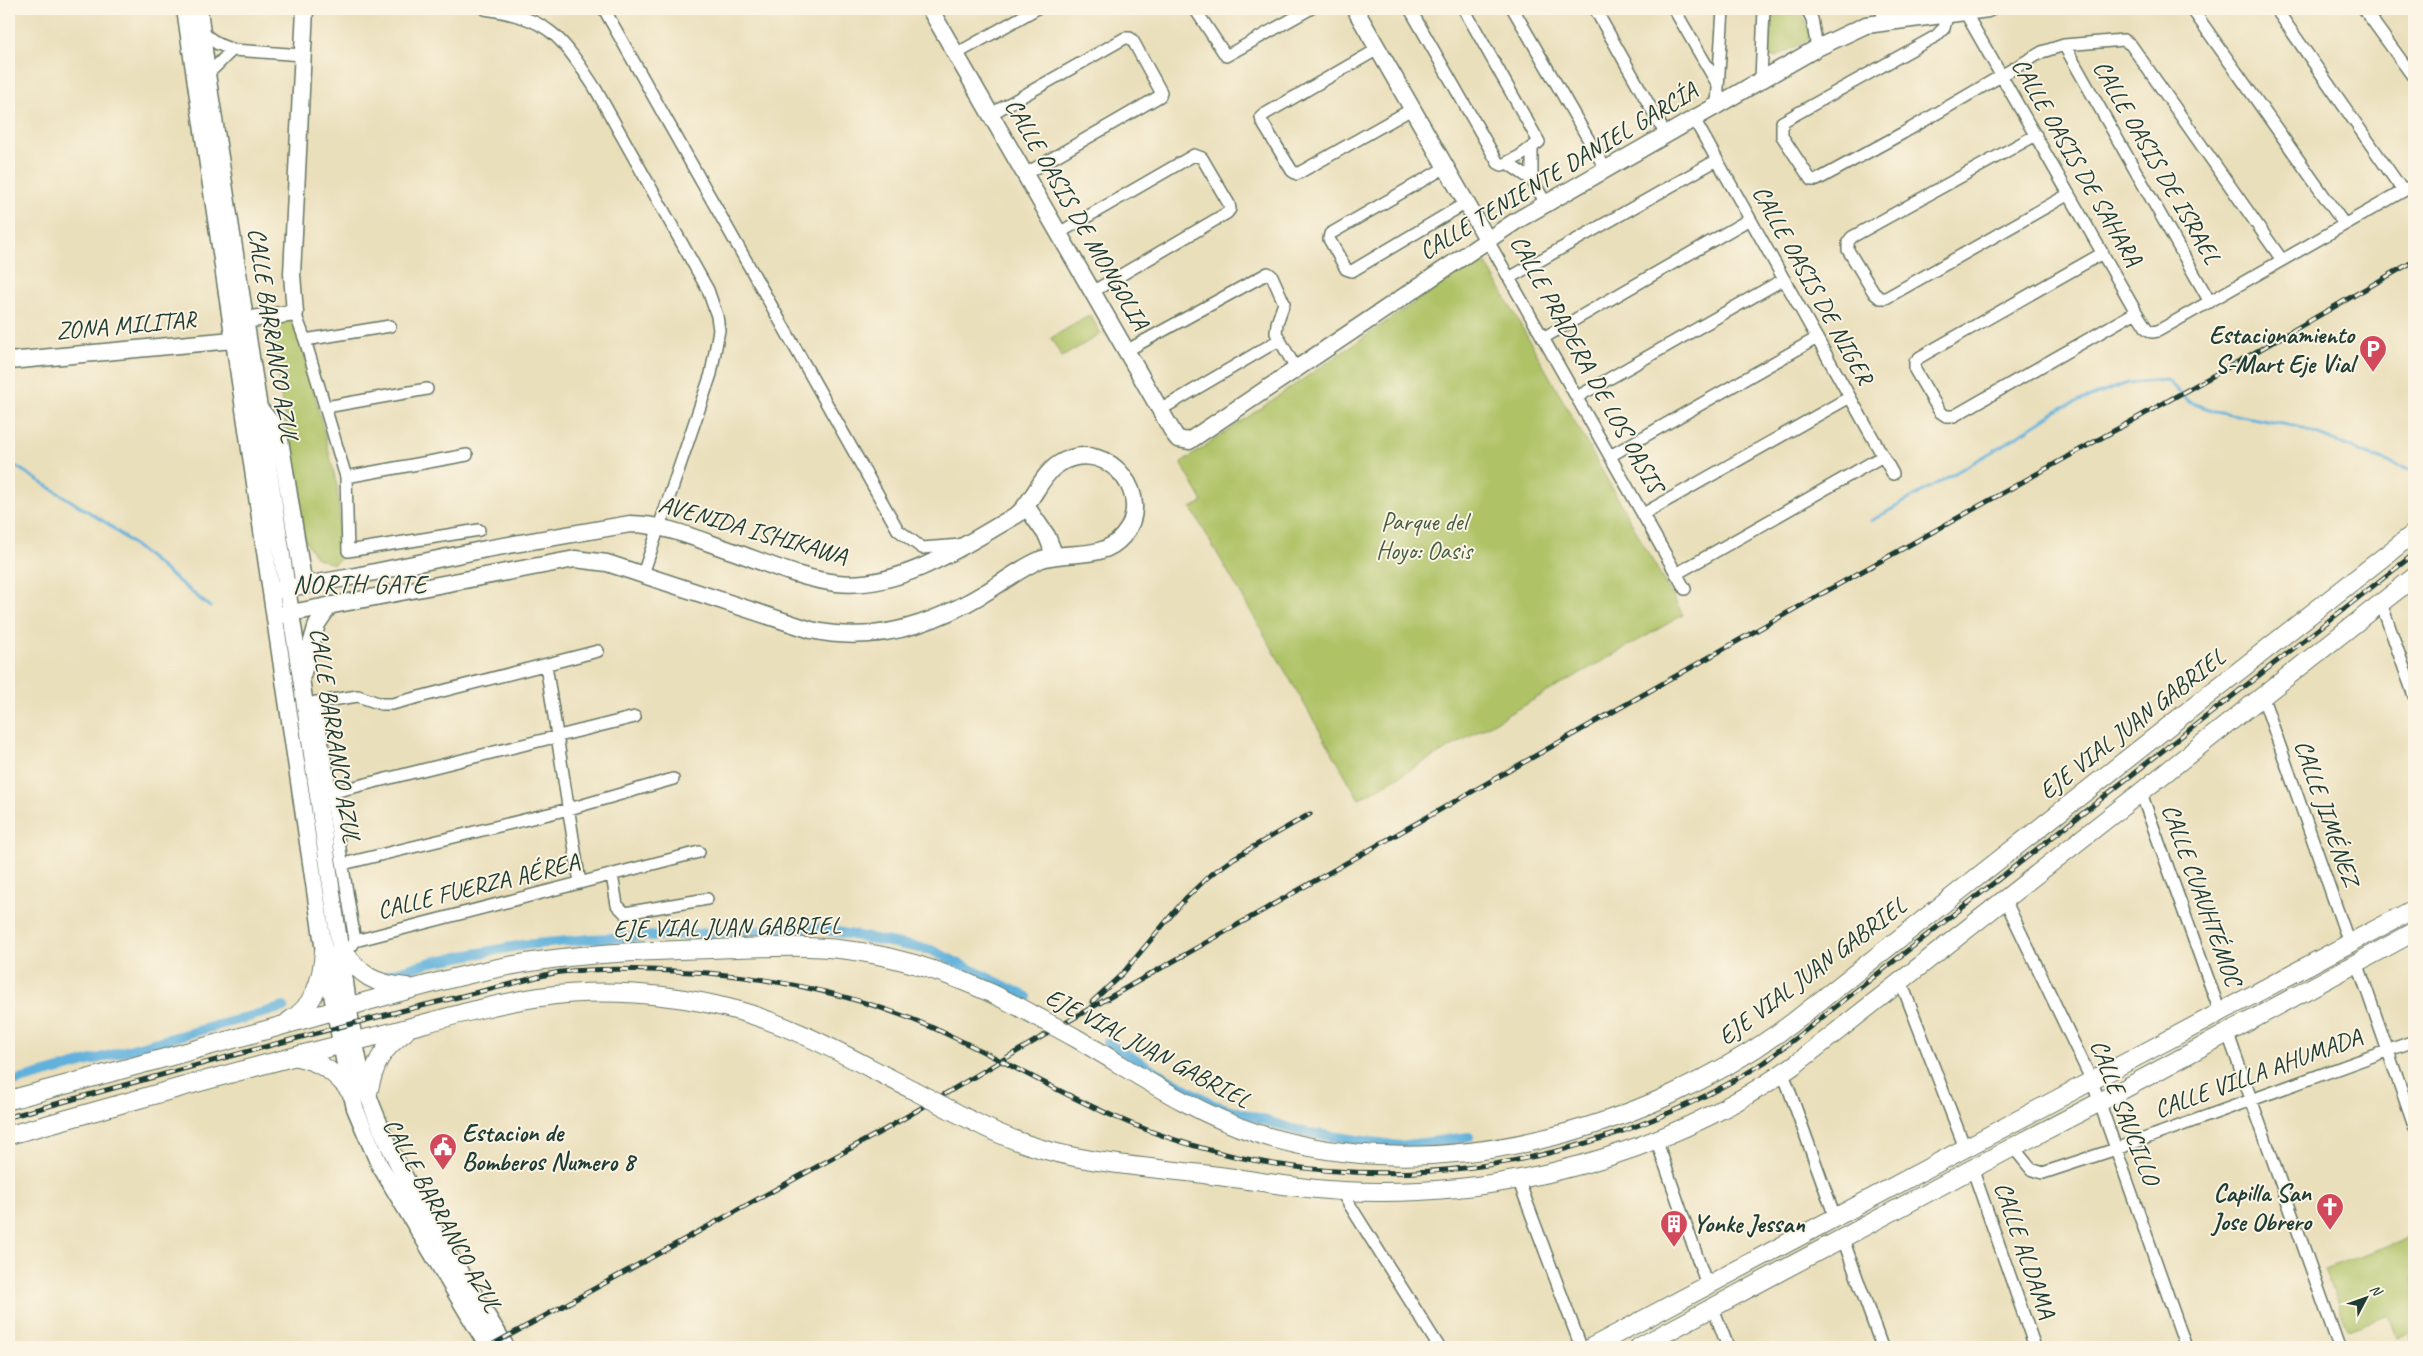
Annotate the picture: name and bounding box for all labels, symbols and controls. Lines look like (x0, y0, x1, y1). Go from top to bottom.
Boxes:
street label: CALLE OASIS DE SAHARA (2004, 52, 2150, 272)
street label: CALLE OASIS DE ISRAEL (2086, 54, 2229, 270)
street label: CALLE TENIENTE DANIEL GARCÍA (1413, 74, 1704, 267)
street label: CALLE OASIS DE MONGOLIA (998, 92, 1157, 337)
street label: CALLE OASIS DE NIGER (1745, 180, 1882, 392)
street label: CALLE BARRANCO AZUL (240, 225, 306, 446)
street label: CALLE PRADERA DE LOS OASIS (1503, 229, 1673, 502)
street label: ZONA MILITAR (55, 303, 199, 347)
place label: Estacionamiento S-Mart Eje Vial (2209, 319, 2359, 380)
parking icon: Estacionamiento S-Mart Eje Vial (2358, 334, 2388, 373)
street label: AVENIDA ISHIKAWA (655, 488, 851, 572)
park label: Parque del Hoyo: Oasis (1376, 506, 1474, 567)
district label: NORTH GATE (293, 568, 430, 601)
street label: CALLE BARRANCO AZUL (302, 625, 368, 846)
street label: EJE VIAL JUAN GABRIEL (2032, 641, 2232, 807)
street label: CALLE JIMÉNEZ (2287, 736, 2368, 894)
street label: CALLE CUAUHTÉMOC (2154, 800, 2251, 993)
street label: CALLE FUERZA AÉREA (374, 845, 583, 927)
street label: EJE VIAL JUAN GABRIEL (1711, 890, 1913, 1052)
street label: EJE VIAL JUAN GABRIEL (613, 909, 841, 945)
street label: EJE VIAL JUAN GABRIEL (1040, 980, 1256, 1116)
street label: CALLE VILLA AHUMADA (2150, 1020, 2367, 1125)
street label: CALLE SAUCILLO (2083, 1035, 2168, 1192)
street label: CALLE BARRANCO AZUL (375, 1112, 509, 1319)
place label: Estacion de Bomberos Numero 8 (462, 1117, 637, 1178)
public building icon: Estacion de Bomberos Numero 8 (428, 1132, 458, 1171)
place label: Capilla San Jose Obrero (2210, 1177, 2313, 1238)
street label: CALLE ALDAMA (1987, 1178, 2063, 1323)
church icon: Capilla San Jose Obrero (2315, 1192, 2345, 1231)
place label: Yonke Jessan (1693, 1208, 1805, 1240)
building icon: Yonke Jessan (1659, 1209, 1689, 1248)
north arrow (2340, 1274, 2390, 1324)
text: N (2366, 1281, 2386, 1300)

